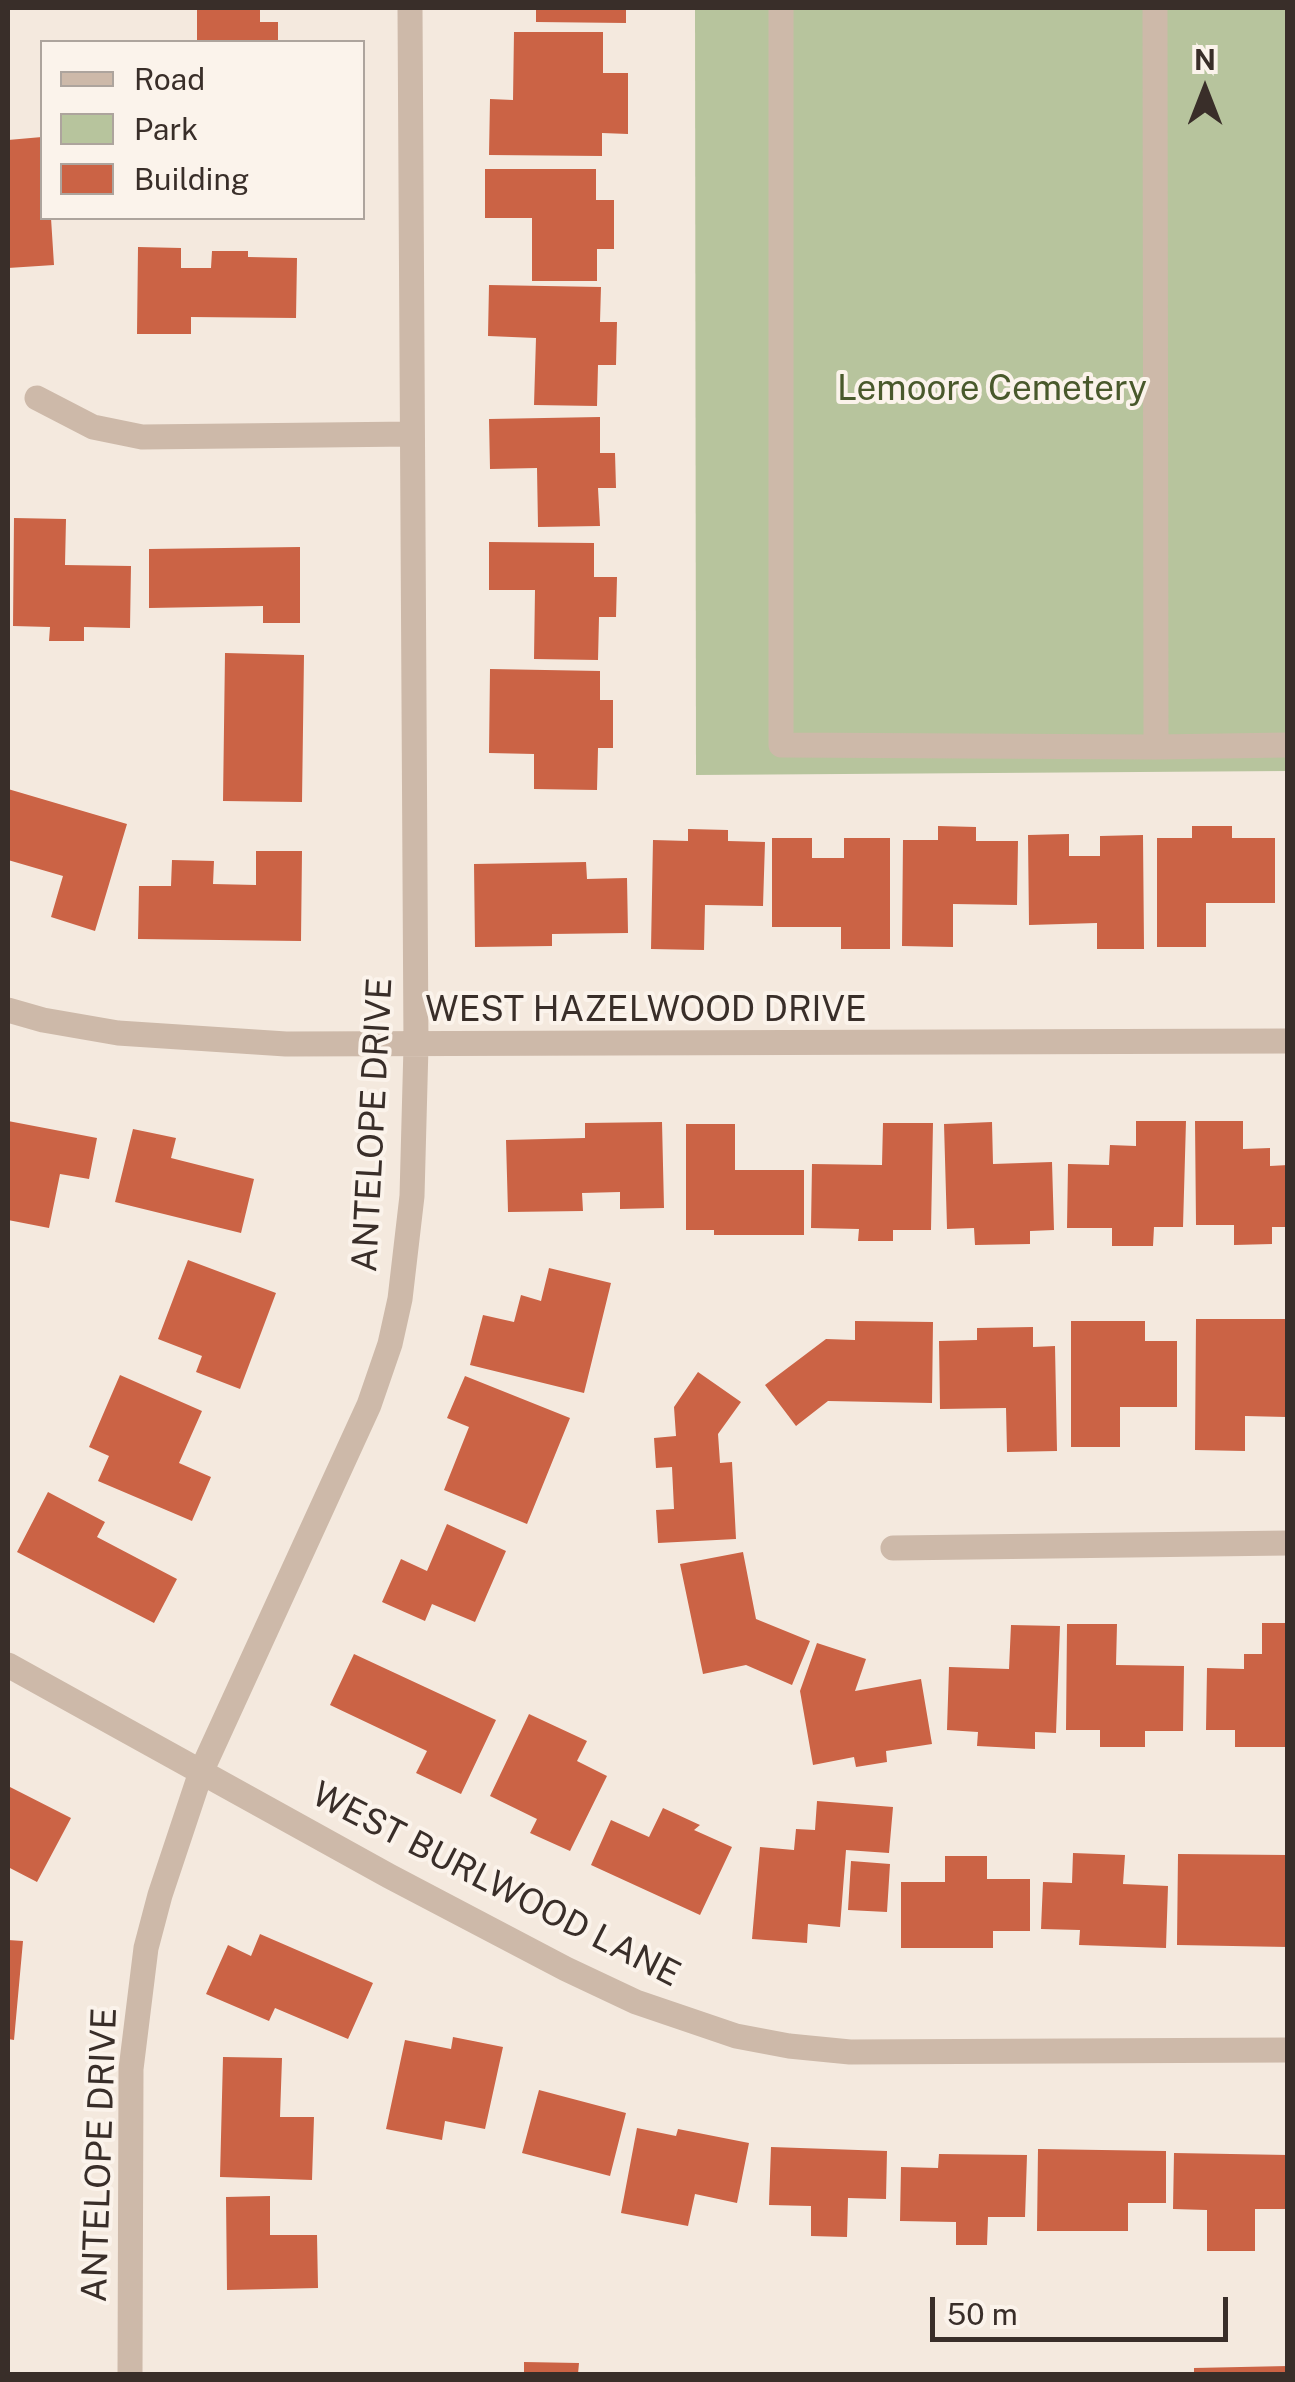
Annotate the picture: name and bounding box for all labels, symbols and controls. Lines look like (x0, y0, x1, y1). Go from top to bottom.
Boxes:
legend (40, 40, 365, 220)
north arrow (1155, 40, 1255, 140)
text: N (1194, 43, 1216, 76)
text: Road (134, 61, 205, 97)
text: Park (134, 111, 198, 147)
text: Building (134, 161, 249, 197)
park label: Lemoore Cemetery (837, 368, 1147, 410)
street label: ANTELOPE DRIVE (344, 977, 402, 1273)
street label: WEST HAZELWOOD DRIVE (425, 989, 867, 1031)
street label: WEST BURLWOOD LANE (305, 1774, 687, 1996)
street label: ANTELOPE DRIVE (74, 2007, 126, 2303)
scale bar (935, 2277, 1232, 2339)
text: 50 m (947, 2296, 1018, 2332)

